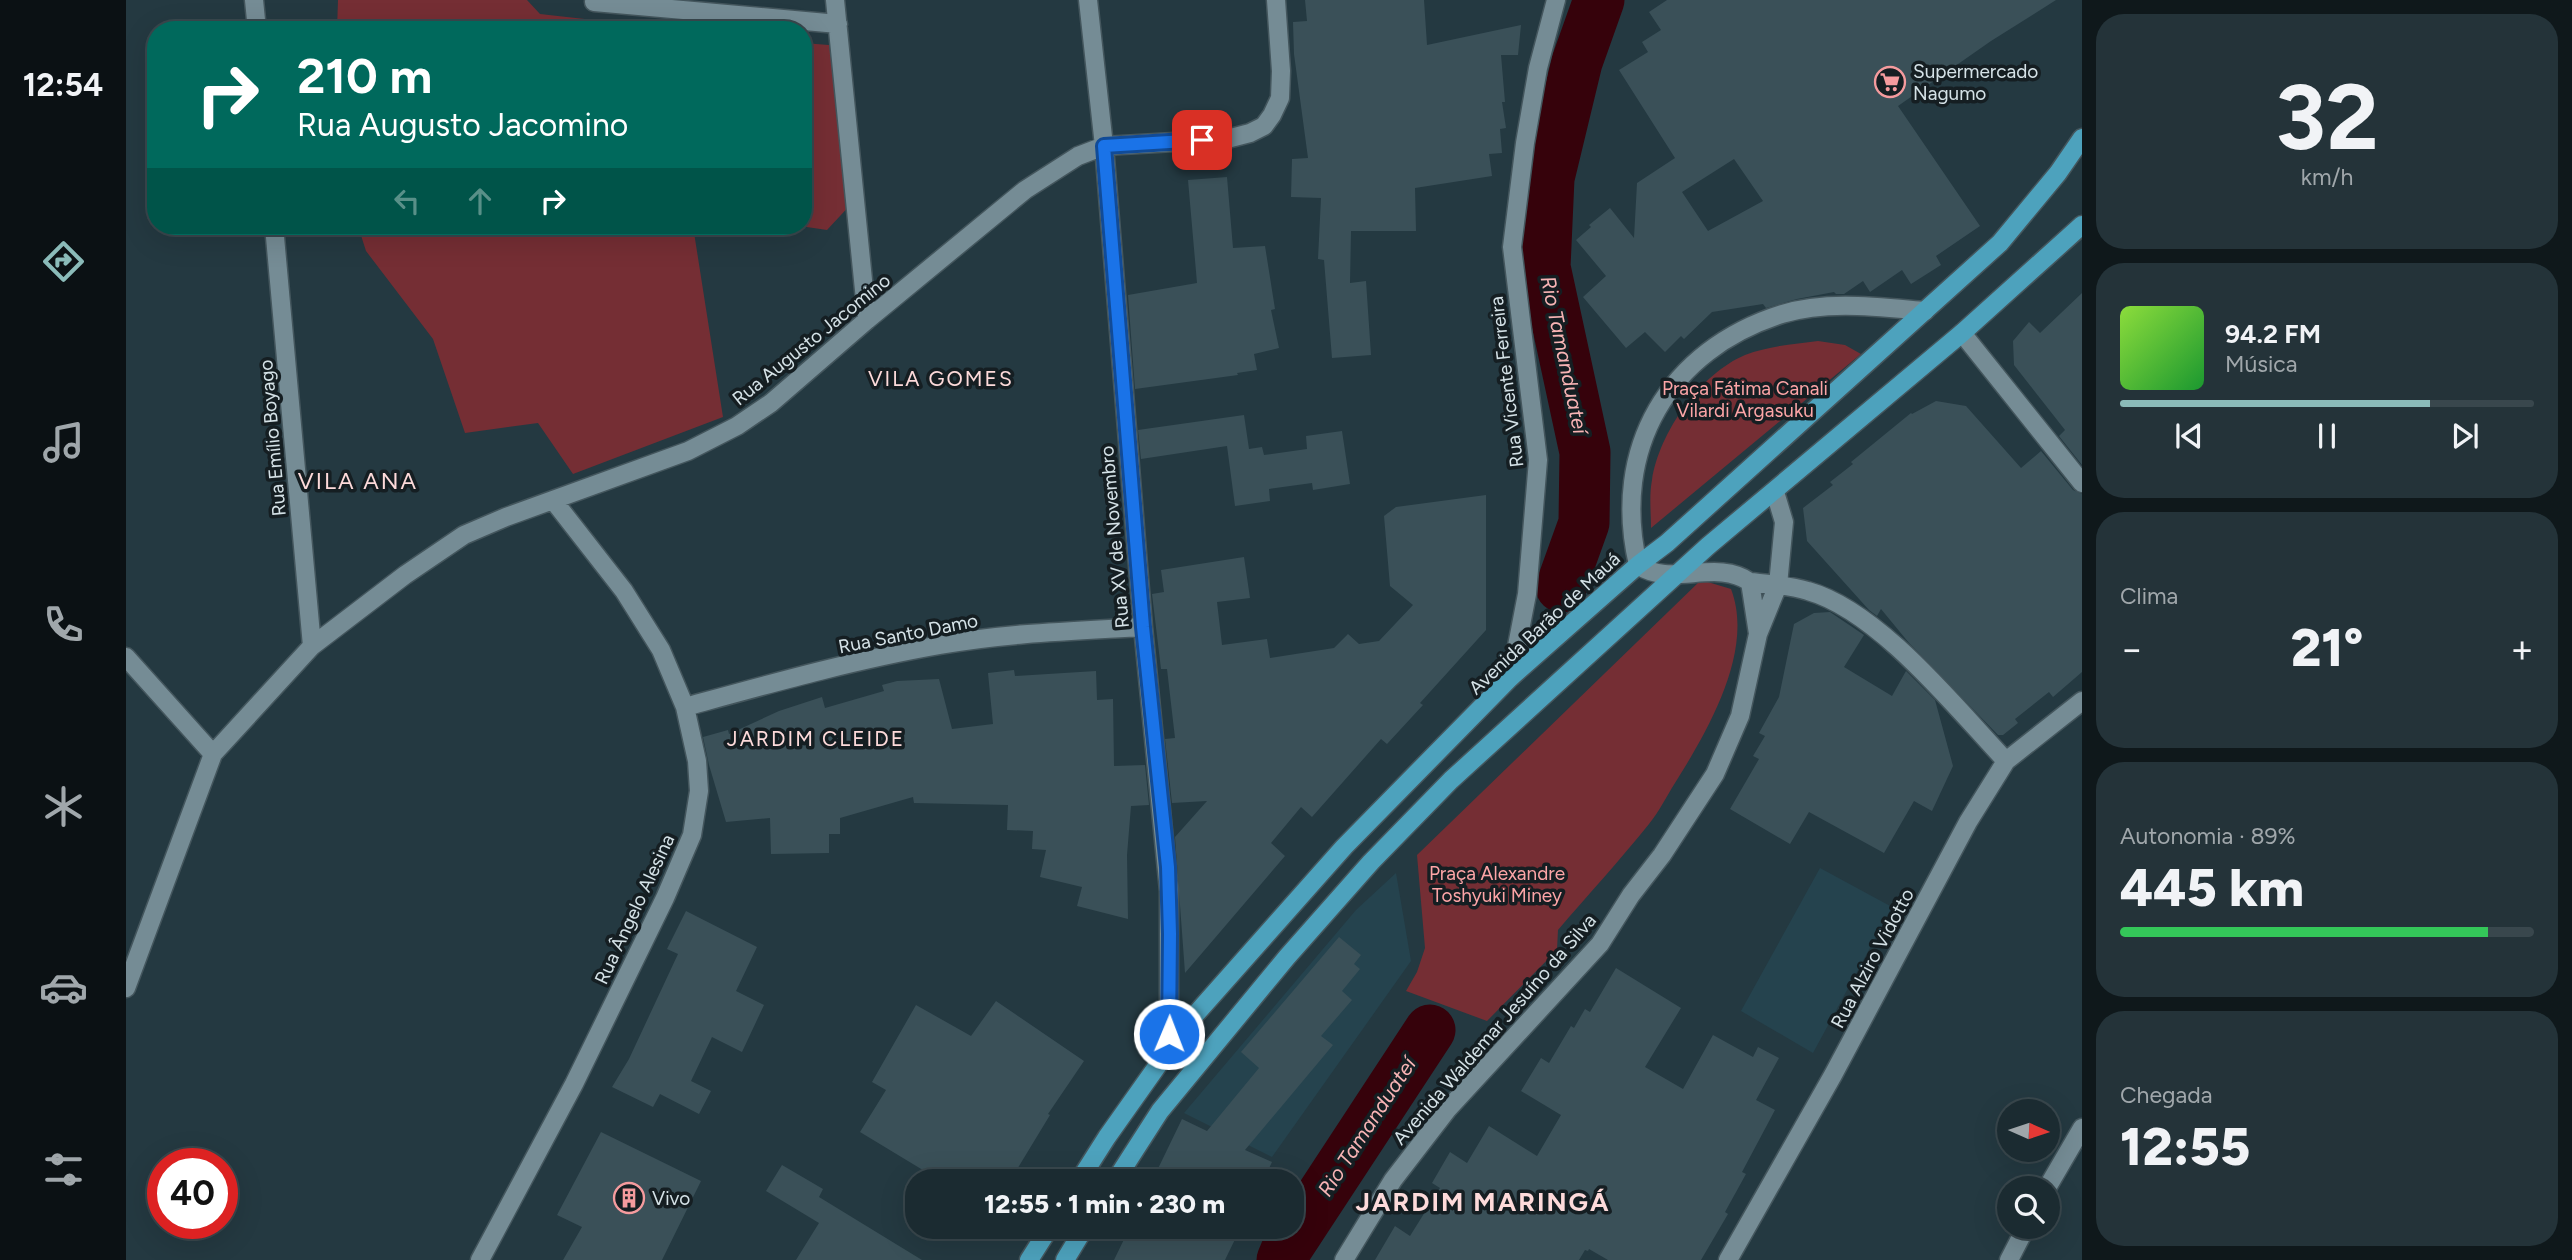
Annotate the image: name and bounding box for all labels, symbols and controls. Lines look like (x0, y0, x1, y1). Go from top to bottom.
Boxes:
text: 210 m (297, 46, 432, 105)
icon: right (182, 49, 273, 140)
place label: Supermercado Nagumo (1913, 60, 2038, 105)
text: 32 (2275, 63, 2379, 172)
supermarket icon: Supermercado Nagumo (1873, 65, 1907, 99)
text: 12:54 (23, 66, 103, 104)
text: Rua Augusto Jacomino (297, 106, 628, 144)
pin (1172, 110, 1232, 170)
icon: arrive (1183, 121, 1221, 159)
text: km/h (2301, 163, 2353, 191)
icon: left (388, 182, 426, 220)
icon: ahead (461, 182, 499, 220)
icon: right (534, 182, 572, 220)
icon: directions (39, 237, 88, 286)
street label: Rua Augusto Jacomino (728, 269, 895, 410)
water label: Rio Tamanduateí (1536, 274, 1594, 439)
street label: Rua Vicente Ferreira (1485, 295, 1528, 469)
text: 94.2 FM (2225, 318, 2321, 350)
text: Música (2225, 350, 2298, 378)
street label: Rua Emílio Boyago (254, 359, 291, 517)
district label: VILA GOMES (868, 366, 1014, 391)
park label: Praça Fátima Canali Vilardi Argasuku (1662, 377, 1828, 422)
icon: previous (2170, 417, 2208, 455)
icon: pause (2308, 417, 2346, 455)
icon: next (2446, 417, 2484, 455)
icon: music (39, 418, 88, 467)
street label: Rua XV de Novembro (1095, 445, 1134, 629)
district label: VILA ANA (298, 467, 418, 495)
street label: Avenida Barão de Mauá (1464, 547, 1625, 699)
text: Clima (2120, 582, 2178, 610)
icon: phone (39, 600, 88, 649)
street label: Rua Santo Damo (836, 609, 980, 658)
text: 21° (2291, 617, 2363, 679)
text: − (2120, 626, 2144, 672)
text: + (2510, 626, 2534, 672)
district label: JARDIM CLEIDE (727, 726, 905, 751)
icon: climate (39, 782, 88, 831)
text: Autonomia · 89% (2120, 822, 2296, 850)
street label: Rua Ângelo Alesina (590, 831, 679, 988)
text: 445 km (2120, 857, 2304, 919)
park label: Praça Alexandre Toshyuki Miney (1429, 862, 1565, 907)
street label: Rua Alziro Vidotto (1826, 884, 1919, 1032)
street label: Avenida Waldemar Jesuíno da Silva (1388, 909, 1601, 1150)
icon: car (39, 963, 88, 1012)
position arrow (1132, 997, 1206, 1071)
water label: Rio Tamanduateí (1312, 1050, 1423, 1201)
text: Chegada (2120, 1081, 2212, 1109)
north arrow (1997, 1099, 2060, 1162)
map controls (1997, 1099, 2060, 1239)
text: 12:55 (2120, 1116, 2250, 1178)
icon: filters (39, 1145, 88, 1194)
speed limit sign: 40 (147, 1148, 238, 1239)
button: search (1997, 1176, 2060, 1239)
building icon: Vivo (612, 1181, 646, 1215)
district label: JARDIM MARINGÁ (1356, 1186, 1610, 1218)
place label: Vivo (652, 1187, 690, 1210)
text: 12:55 · 1 min · 230 m (984, 1188, 1225, 1220)

